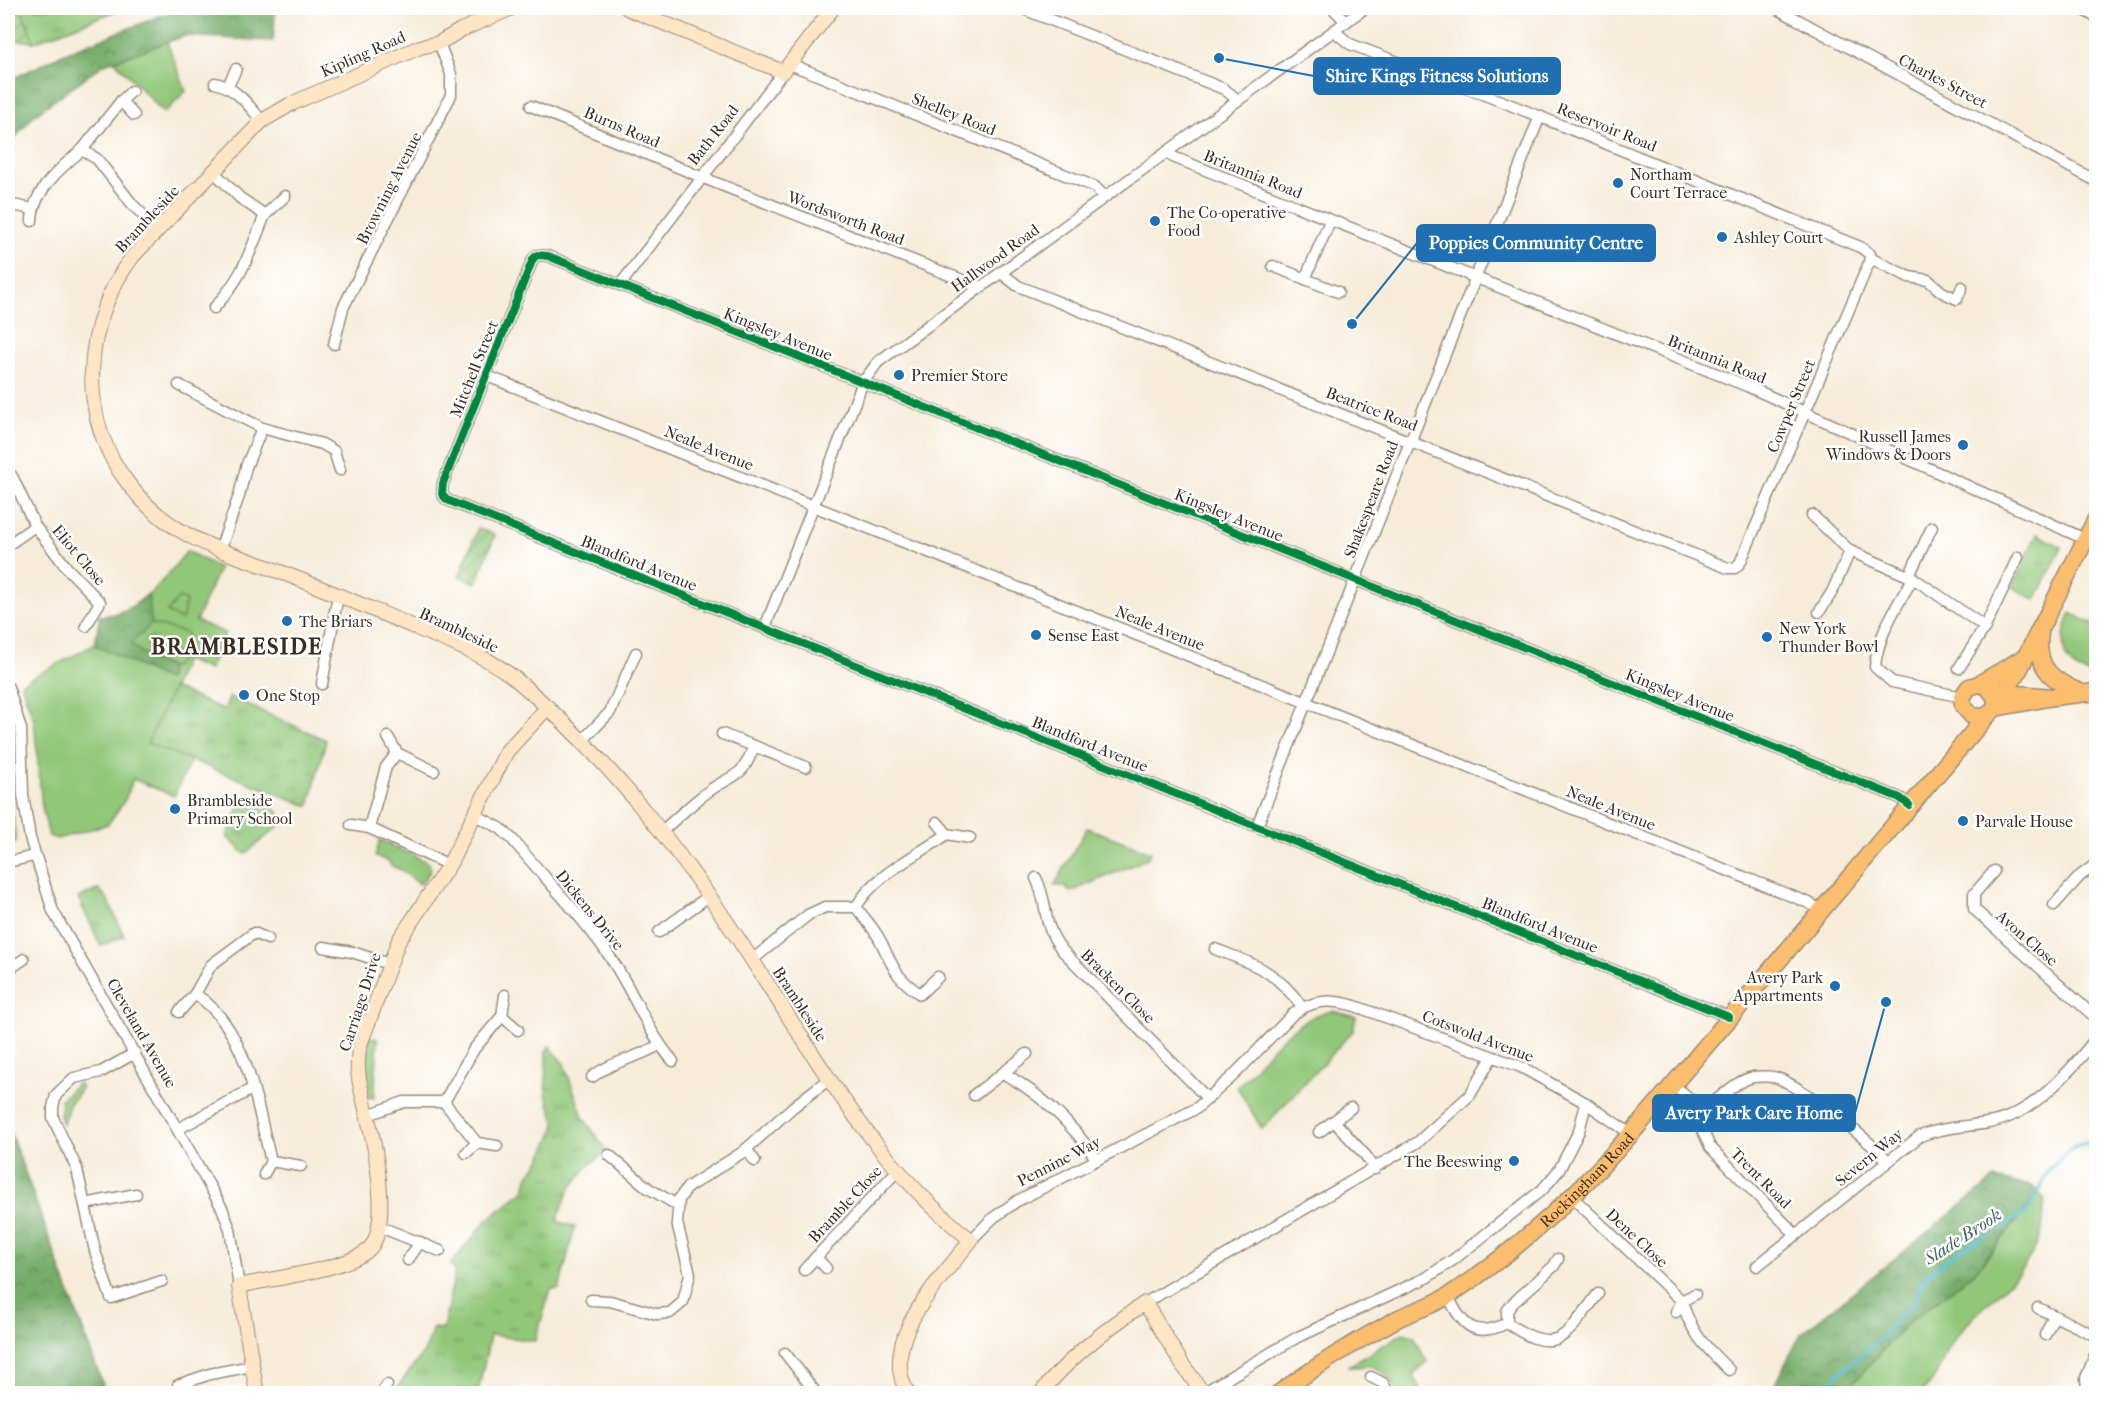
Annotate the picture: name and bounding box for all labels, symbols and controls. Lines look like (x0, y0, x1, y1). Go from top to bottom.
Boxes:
street label: Kipling Road (318, 27, 409, 81)
street label: Charles Street (1895, 50, 1991, 112)
callout: Shire Kings Fitness Solutions (1314, 58, 1560, 94)
text: Shire Kings Fitness Solutions (1326, 66, 1549, 87)
street label: Shelley Road (909, 89, 999, 140)
street label: Reservoir Road (1554, 98, 1660, 156)
street label: Bath Road (683, 101, 743, 169)
street label: Burns Road (581, 103, 663, 152)
street label: Browning Avenue (352, 128, 426, 247)
street label: Britannia Road (1201, 146, 1305, 203)
place label: Northam Court Terrace (1630, 165, 1727, 202)
marker: Northam Court Terrace (1611, 176, 1625, 190)
street label: Brambleside (111, 181, 183, 257)
street label: Wordsworth Road (784, 187, 908, 249)
place label: The Co-operative Food (1167, 203, 1286, 240)
marker: The Co-operative Food (1148, 214, 1162, 228)
street label: Hallwood Road (947, 219, 1043, 296)
callout: Poppies Community Centre (1417, 225, 1655, 261)
place label: Ashley Court (1733, 228, 1824, 247)
marker: Ashley Court (1715, 230, 1729, 244)
text: Poppies Community Centre (1429, 233, 1643, 254)
street label: Kingsley Avenue (721, 304, 835, 364)
street label: Mitchell Street (446, 317, 502, 420)
street label: Britannia Road (1665, 331, 1769, 388)
street label: Cowper Street (1763, 356, 1819, 456)
place label: Premier Store (911, 366, 1008, 385)
marker: Premier Store (892, 368, 906, 382)
street label: Beatrice Road (1323, 383, 1421, 435)
street label: Neale Avenue (662, 422, 756, 475)
place label: Russell James Windows & Doors (1825, 427, 1951, 464)
street label: Shakespeare Road (1340, 437, 1402, 560)
marker: Russell James Windows & Doors (1956, 438, 1970, 452)
street label: Kingsley Avenue (1172, 485, 1286, 545)
street label: Eliot Close (48, 521, 110, 589)
street label: Blandford Avenue (578, 531, 700, 595)
street label: Neale Avenue (1113, 602, 1207, 655)
street label: Brambleside (416, 603, 502, 657)
place label: The Briars (299, 612, 373, 631)
marker: The Briars (280, 614, 294, 628)
place label: New York Thunder Bowl (1779, 619, 1879, 656)
place label: Sense East (1048, 626, 1120, 645)
marker: Sense East (1029, 628, 1043, 642)
marker: New York Thunder Bowl (1760, 630, 1774, 644)
district label: BRAMBLESIDE (151, 634, 323, 660)
street label: Kingsley Avenue (1623, 665, 1737, 725)
place label: One Stop (256, 686, 320, 705)
marker: One Stop (237, 688, 251, 702)
street label: Blandford Avenue (1029, 712, 1151, 776)
street label: Neale Avenue (1564, 782, 1658, 835)
place label: Brambleside Primary School (187, 791, 293, 828)
marker: Brambleside Primary School (168, 802, 182, 816)
place label: Parvale House (1975, 812, 2073, 831)
marker: Parvale House (1956, 814, 1970, 828)
street label: Dickens Drive (552, 866, 628, 954)
street label: Blandford Avenue (1479, 893, 1601, 957)
street label: Avon Close (1992, 905, 2062, 970)
street label: Bracken Close (1077, 945, 1159, 1027)
street label: Carriage Drive (335, 950, 385, 1054)
street label: Brambleside (769, 963, 831, 1045)
place label: Avery Park Appartments (1732, 968, 1824, 1005)
street label: Cleveland Avenue (103, 975, 181, 1091)
marker: Avery Park Appartments (1828, 979, 1842, 993)
street label: Cotswold Avenue (1419, 1006, 1537, 1066)
callout: Avery Park Care Home (1653, 1095, 1855, 1131)
text: Avery Park Care Home (1664, 1103, 1843, 1124)
street label: Severn Way (1831, 1124, 1907, 1190)
street label: Rockingham Road (1535, 1128, 1638, 1231)
street label: Pennine Way (1014, 1132, 1104, 1190)
street label: Trent Road (1727, 1144, 1796, 1213)
place label: The Beeswing (1404, 1152, 1502, 1171)
marker: The Beeswing (1507, 1154, 1521, 1168)
street label: Bramble Close (804, 1161, 886, 1247)
water label: Slade Brook (1920, 1204, 2006, 1270)
street label: Dene Close (1602, 1205, 1672, 1271)

